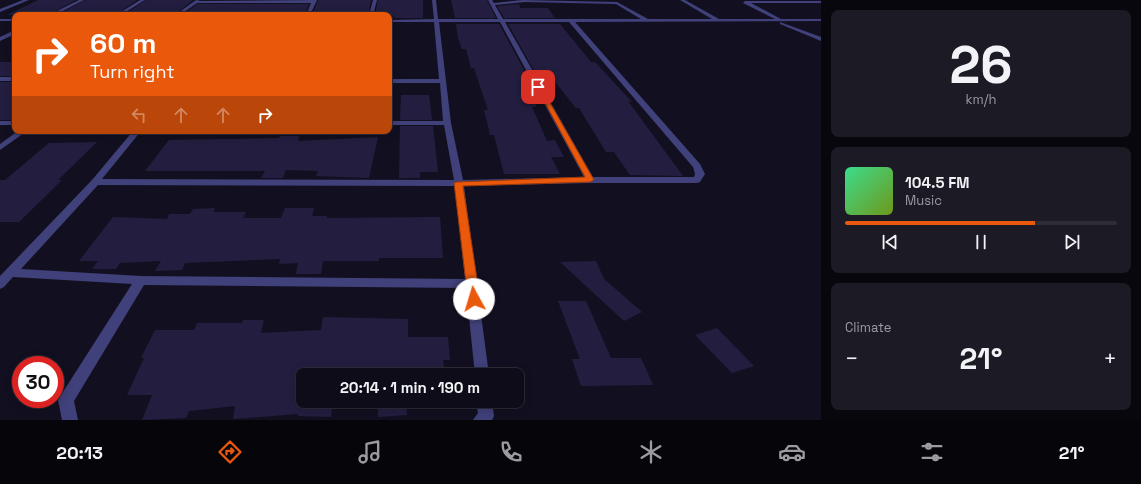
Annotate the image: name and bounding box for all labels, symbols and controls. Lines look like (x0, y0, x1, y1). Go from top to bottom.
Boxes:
text: 60 m (90, 25, 156, 61)
icon: right (24, 28, 76, 80)
text: 26 (949, 32, 1013, 98)
text: Turn right (90, 60, 174, 83)
pin (521, 70, 555, 104)
icon: arrive (527, 76, 549, 98)
text: km/h (966, 91, 996, 108)
icon: left (128, 104, 150, 126)
icon: ahead (170, 104, 192, 126)
icon: ahead (212, 104, 234, 126)
icon: right (254, 104, 276, 126)
text: 104.5 FM (905, 173, 970, 192)
text: Music (905, 192, 942, 209)
icon: previous (879, 231, 901, 253)
icon: pause (970, 231, 992, 253)
icon: next (1061, 231, 1083, 253)
position arrow (453, 278, 495, 320)
text: Climate (845, 319, 891, 336)
text: 21° (959, 339, 1003, 378)
text: − (845, 344, 859, 372)
text: + (1103, 344, 1117, 372)
speed limit sign: 30 (12, 356, 64, 408)
text: 20:14 · 1 min · 190 m (340, 378, 480, 397)
icon: directions (216, 438, 244, 466)
icon: music (356, 438, 384, 466)
icon: phone (497, 438, 525, 466)
icon: climate (637, 438, 665, 466)
icon: car (778, 438, 806, 466)
icon: filters (918, 438, 946, 466)
text: 20:13 (56, 441, 103, 464)
text: 21° (1059, 441, 1085, 464)

